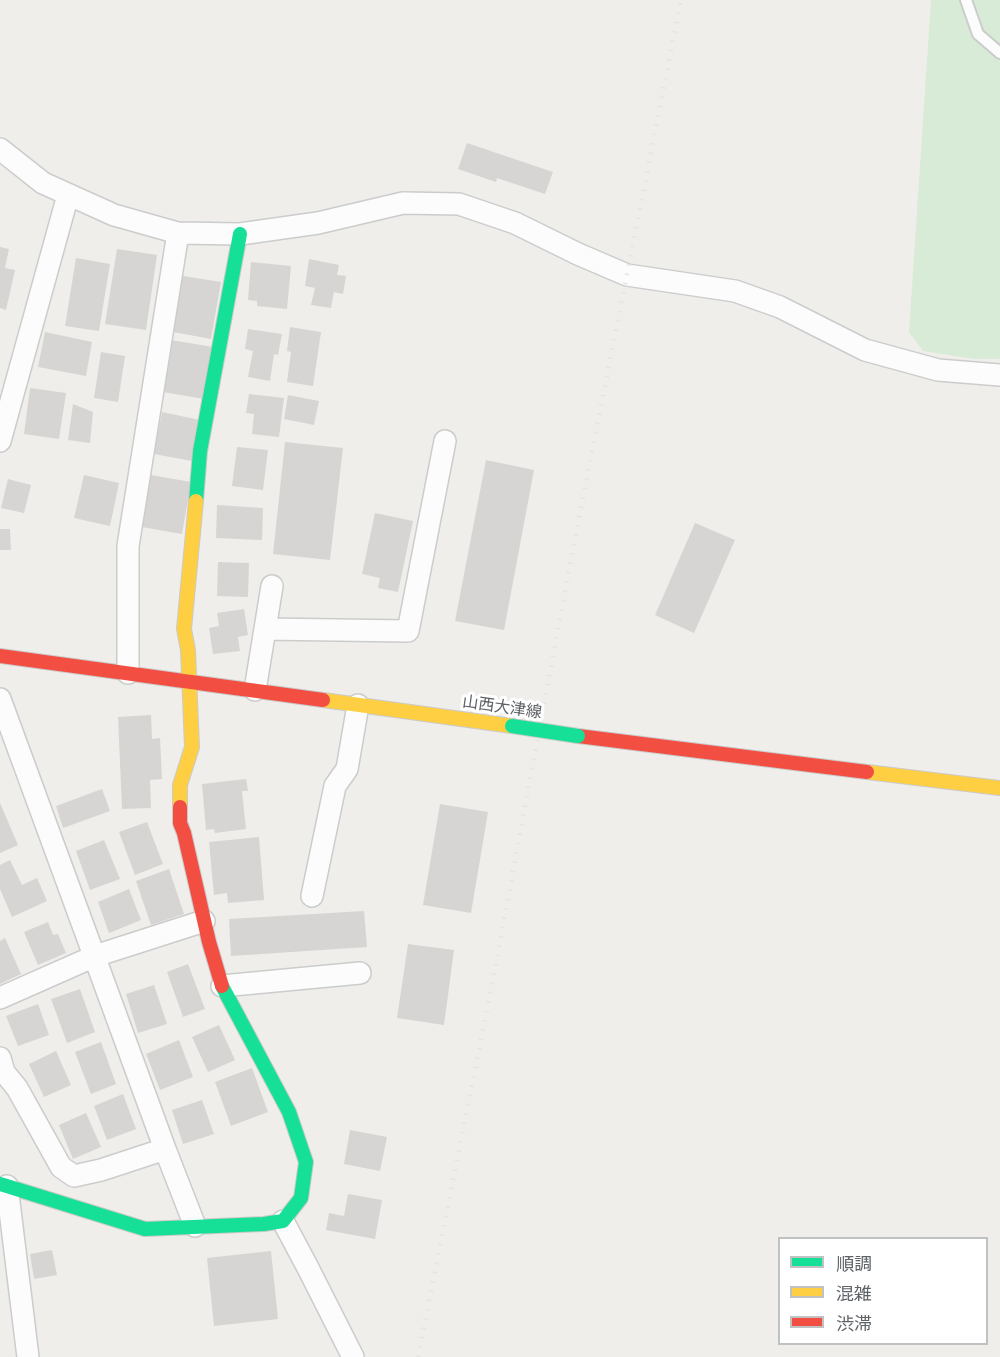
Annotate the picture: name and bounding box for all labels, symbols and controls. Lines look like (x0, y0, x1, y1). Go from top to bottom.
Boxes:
street label: 山西大津線 (461, 693, 543, 723)
legend (778, 1237, 988, 1345)
text: 順調 (836, 1253, 872, 1275)
text: 混雑 (836, 1283, 872, 1305)
text: 渋滞 (836, 1313, 872, 1335)

